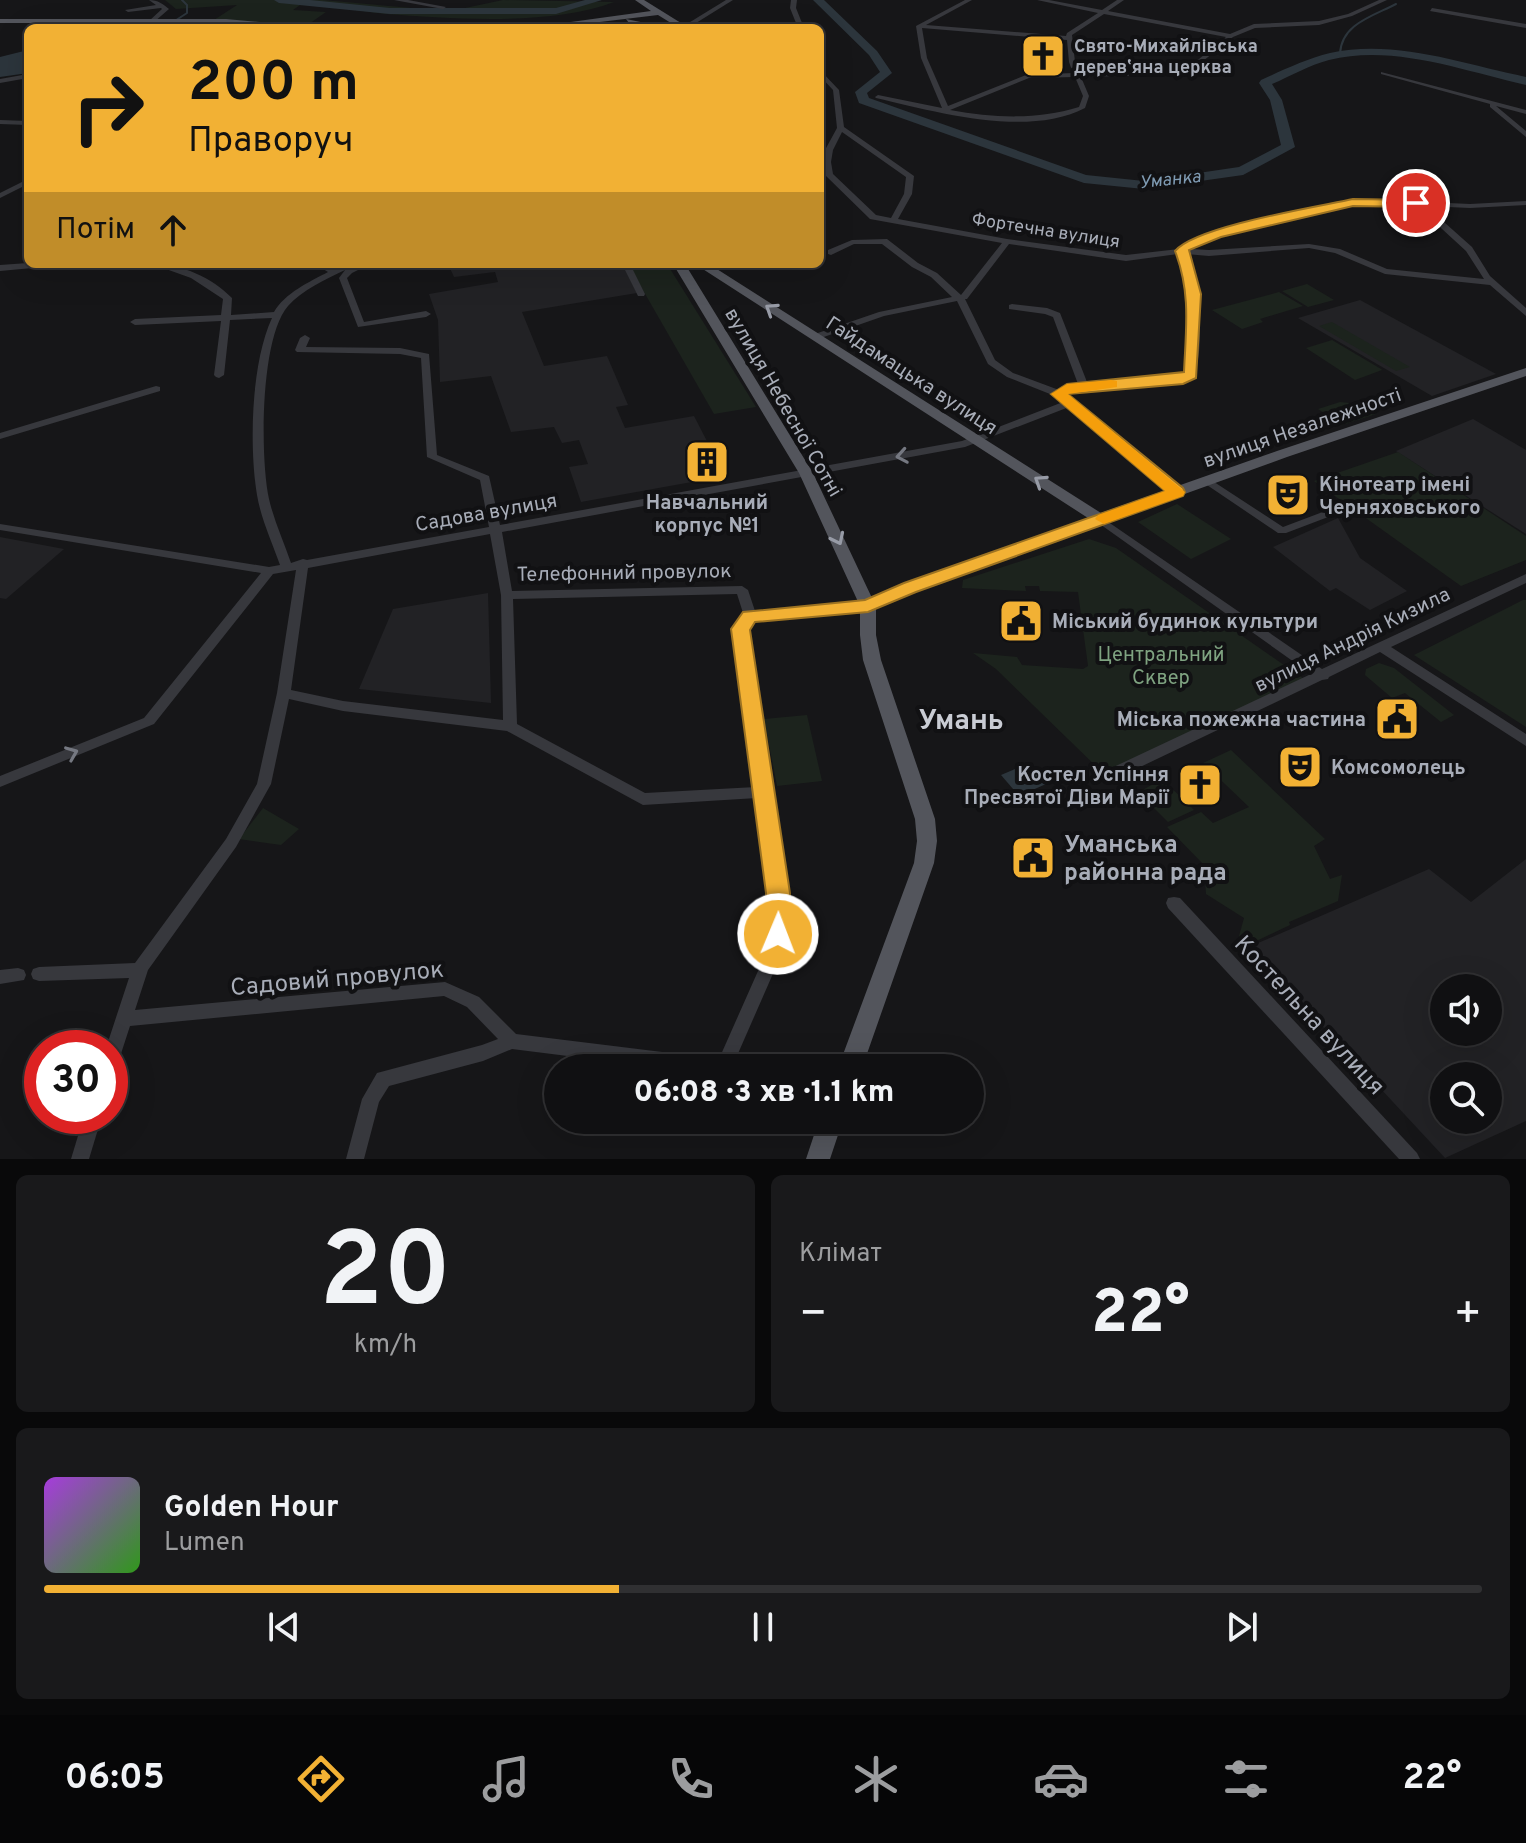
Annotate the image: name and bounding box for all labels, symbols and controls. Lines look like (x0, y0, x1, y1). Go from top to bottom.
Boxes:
church icon: Свято-Михайлівська деревʼяна церква (1019, 32, 1067, 80)
place label: Свято-Михайлівська деревʼяна церква (1074, 36, 1258, 80)
text: 200 m (188, 50, 359, 120)
icon: right (56, 56, 160, 160)
text: Праворуч (188, 119, 353, 165)
water label: Уманка (1138, 166, 1203, 195)
pin (1382, 169, 1450, 237)
icon: arrive (1394, 181, 1438, 225)
icon: ahead (151, 208, 195, 252)
street label: Фортечна вулиця (970, 208, 1121, 255)
text: Потім (56, 212, 135, 249)
one-way arrow (766, 303, 780, 318)
street label: вулиця Небесної Сотні (717, 304, 847, 502)
street label: Гайдамацька вулиця (820, 311, 1002, 442)
street label: вулиця Незалежності (1200, 383, 1405, 475)
building icon: Навчальний корпус №1 (683, 438, 731, 486)
one-way arrow (895, 446, 909, 463)
theatre icon: Кінотеатр імені Черняховського (1264, 471, 1312, 519)
place label: Кінотеатр імені Черняховського (1319, 473, 1481, 522)
one-way arrow (1034, 475, 1049, 490)
street label: Садова вулиця (413, 489, 559, 539)
place label: Навчальний корпус №1 (646, 491, 768, 540)
one-way arrow (828, 531, 844, 546)
street label: Телефонний провулок (516, 559, 732, 589)
street label: вулиця Андрія Кизила (1251, 582, 1455, 699)
public building icon: Міський будинок культури (997, 597, 1045, 645)
place label: Міський будинок культури (1052, 610, 1318, 636)
park label: Центральний Сквер (1097, 643, 1225, 692)
public building icon: Міська пожежна частина (1373, 695, 1421, 743)
district label: Умань (918, 704, 1004, 740)
place label: Міська пожежна частина (1117, 708, 1366, 734)
theatre icon: Комсомолець (1276, 743, 1324, 791)
one-way arrow (64, 746, 78, 762)
place label: Комсомолець (1331, 756, 1466, 782)
church icon: Костел Успіння Пресвятої Діви Марії (1176, 761, 1224, 809)
place label: Костел Успіння Пресвятої Діви Марії (964, 763, 1170, 812)
place label: Уманська районна рада (1064, 831, 1227, 889)
public building icon: Уманська районна рада (1009, 834, 1057, 882)
position arrow (736, 892, 820, 976)
street label: Костельна вулиця (1227, 930, 1390, 1103)
street label: Садовий провулок (229, 956, 445, 1004)
map controls (1430, 974, 1502, 1134)
button: sound (1430, 974, 1502, 1046)
speed limit sign: 30 (24, 1030, 128, 1134)
button: search (1430, 1062, 1502, 1134)
text: 06:08 · 3 хв · 1.1 km (634, 1075, 894, 1112)
text: 20 (320, 1211, 451, 1343)
text: Клімат (799, 1238, 882, 1271)
text: 22° (1091, 1278, 1190, 1354)
text: − (799, 1288, 827, 1344)
text: + (1454, 1288, 1482, 1344)
text: km/h (354, 1329, 417, 1362)
text: Golden Hour (164, 1490, 338, 1527)
text: Lumen (164, 1527, 245, 1560)
icon: previous (262, 1605, 306, 1649)
icon: pause (741, 1605, 785, 1649)
icon: next (1220, 1605, 1264, 1649)
icon: directions (293, 1751, 349, 1807)
icon: music (478, 1751, 534, 1807)
icon: phone (663, 1751, 719, 1807)
icon: climate (848, 1751, 904, 1807)
icon: car (1033, 1751, 1089, 1807)
icon: filters (1218, 1751, 1274, 1807)
text: 06:05 (64, 1756, 165, 1802)
text: 22° (1403, 1756, 1462, 1802)

